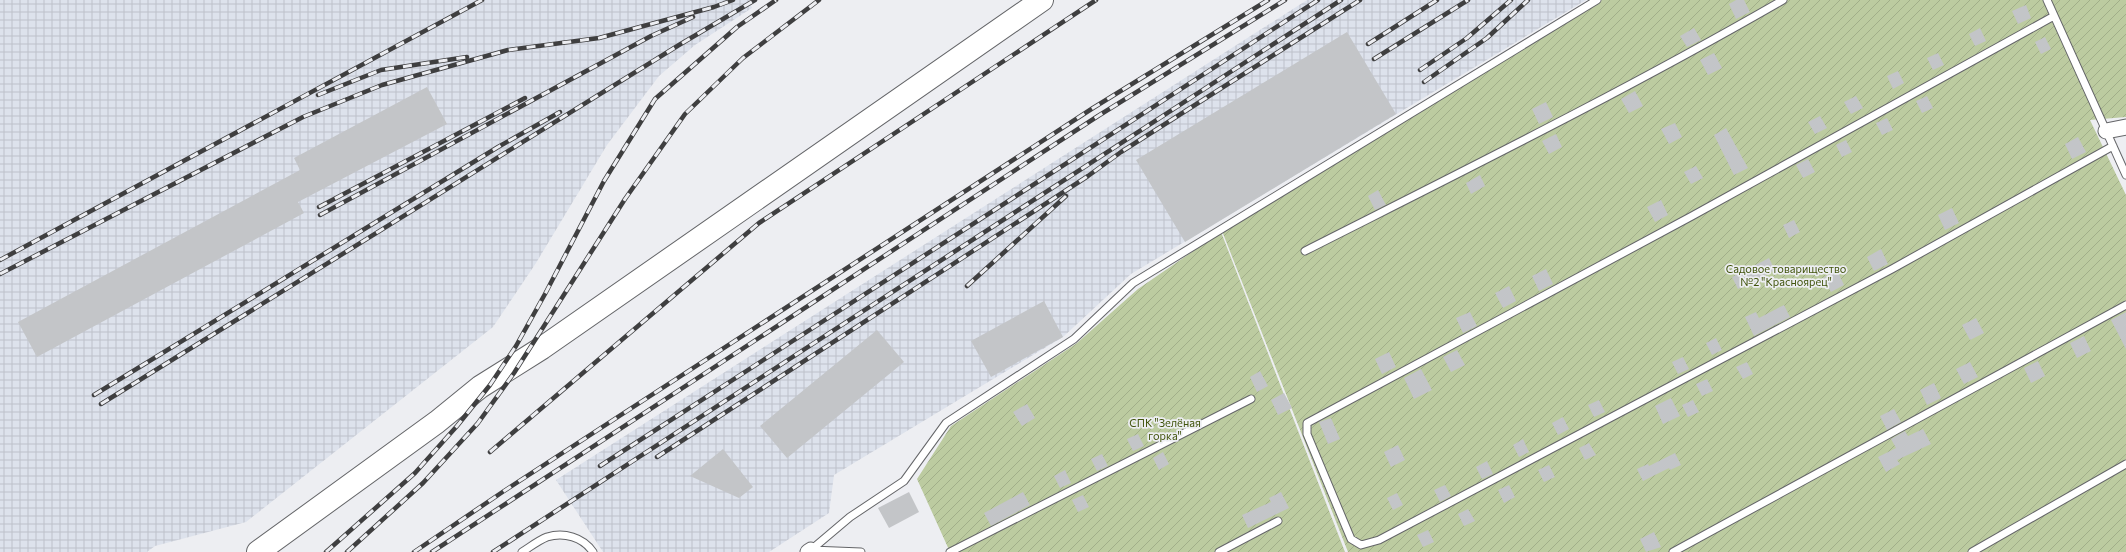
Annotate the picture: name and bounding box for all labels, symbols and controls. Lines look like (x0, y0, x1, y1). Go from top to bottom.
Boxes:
park label: Садовое товарищество №2 "Красноярец" (1726, 262, 1847, 288)
park label: СПК "Зелёная горка" (1129, 416, 1201, 442)

